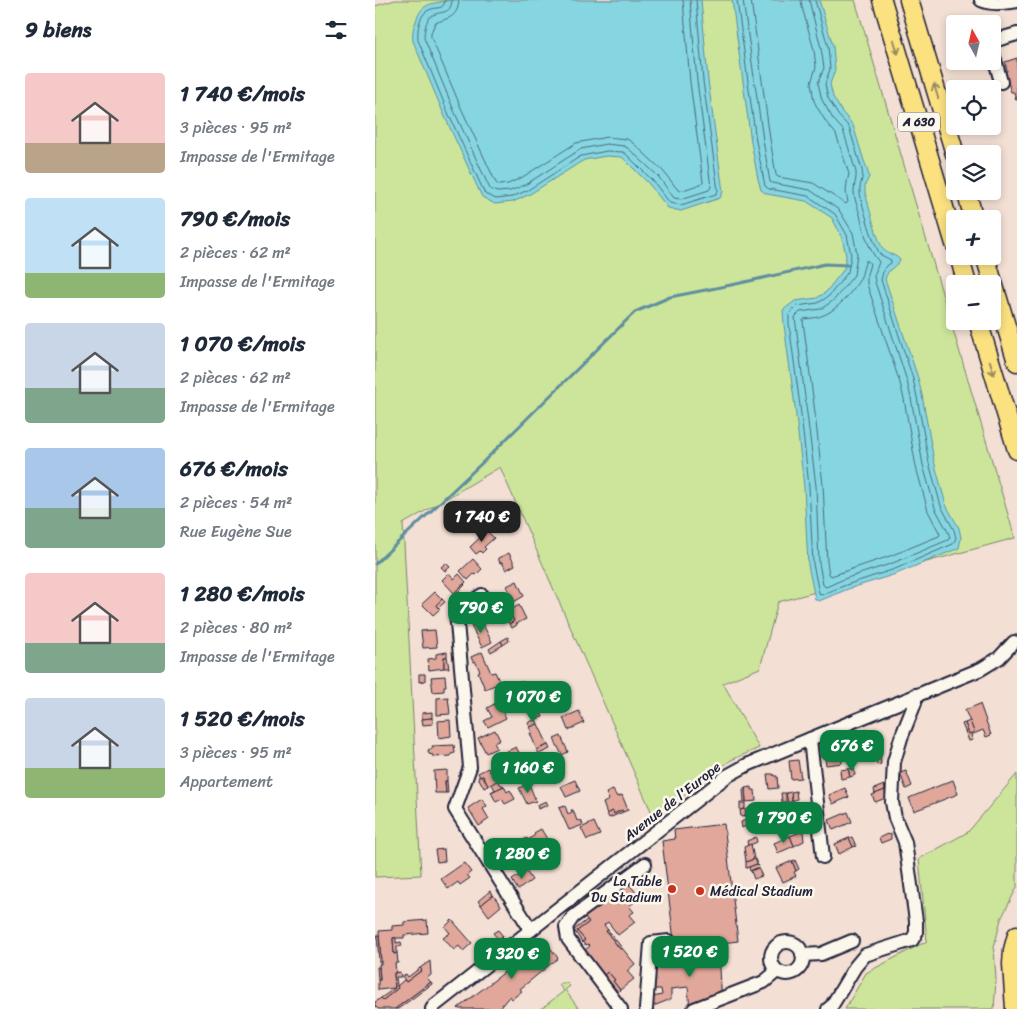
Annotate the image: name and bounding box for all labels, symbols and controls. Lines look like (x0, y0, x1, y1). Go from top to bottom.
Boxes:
text: 9 biens (25, 11, 91, 49)
north arrow (946, 15, 1001, 70)
map controls (946, 15, 1001, 330)
icon: filters (322, 16, 350, 44)
one-way arrow (892, 38, 902, 54)
text: 1 740 €/mois (180, 75, 305, 113)
button: locate (946, 80, 1001, 135)
one-way arrow (931, 83, 941, 99)
icon: home (65, 93, 125, 153)
road number: A 630 (898, 112, 940, 132)
text: 3 pièces · 95 m² (180, 113, 292, 142)
text: Impasse de l'Ermitage (180, 142, 335, 171)
button: layers (946, 145, 1001, 200)
text: 790 €/mois (180, 200, 290, 238)
button: + (946, 210, 1001, 265)
icon: home (65, 218, 125, 278)
text: 2 pièces · 62 m² (180, 238, 291, 267)
text: Impasse de l'Ermitage (180, 267, 335, 296)
button: − (946, 275, 1001, 330)
text: 1 070 €/mois (180, 325, 305, 363)
icon: home (65, 343, 125, 403)
one-way arrow (988, 360, 998, 376)
text: 2 pièces · 62 m² (180, 363, 291, 392)
text: Impasse de l'Ermitage (180, 392, 335, 421)
text: 676 €/mois (180, 450, 288, 488)
icon: home (65, 468, 125, 528)
text: 2 pièces · 54 m² (180, 488, 292, 517)
pin: 1 740 € (436, 500, 528, 543)
text: 1 740 € (454, 502, 510, 531)
text: Rue Eugène Sue (180, 517, 292, 546)
text: 1 280 €/mois (180, 575, 305, 613)
pin: 790 € (446, 592, 516, 634)
icon: home (65, 593, 125, 653)
text: 790 € (459, 593, 503, 622)
text: 2 pièces · 80 m² (180, 613, 292, 642)
text: Impasse de l'Ermitage (180, 642, 335, 671)
pin: 1 070 € (487, 680, 579, 723)
text: 1 070 € (505, 682, 561, 711)
text: 1 520 €/mois (180, 700, 305, 738)
icon: home (65, 718, 125, 778)
pin: 676 € (817, 730, 887, 772)
text: 676 € (831, 731, 873, 760)
text: 3 pièces · 95 m² (180, 738, 292, 767)
pin: 1 160 € (482, 752, 574, 794)
text: 1 160 € (502, 753, 554, 782)
street label: Avenue de l'Europe (617, 755, 727, 848)
text: Appartement (180, 767, 273, 796)
pin: 1 790 € (738, 802, 830, 844)
text: 1 790 € (757, 803, 811, 832)
pin: 1 280 € (476, 838, 568, 880)
text: 1 280 € (495, 839, 549, 868)
place label: La Table Du Stadium (591, 869, 662, 910)
place label: Médical Stadium (710, 879, 813, 904)
marker: La Table Du Stadium (666, 883, 678, 895)
marker: Médical Stadium (694, 885, 706, 897)
pin: 1 520 € (644, 936, 736, 978)
text: 1 520 € (663, 937, 717, 966)
pin: 1 320 € (466, 938, 558, 980)
text: 1 320 € (485, 939, 539, 968)

